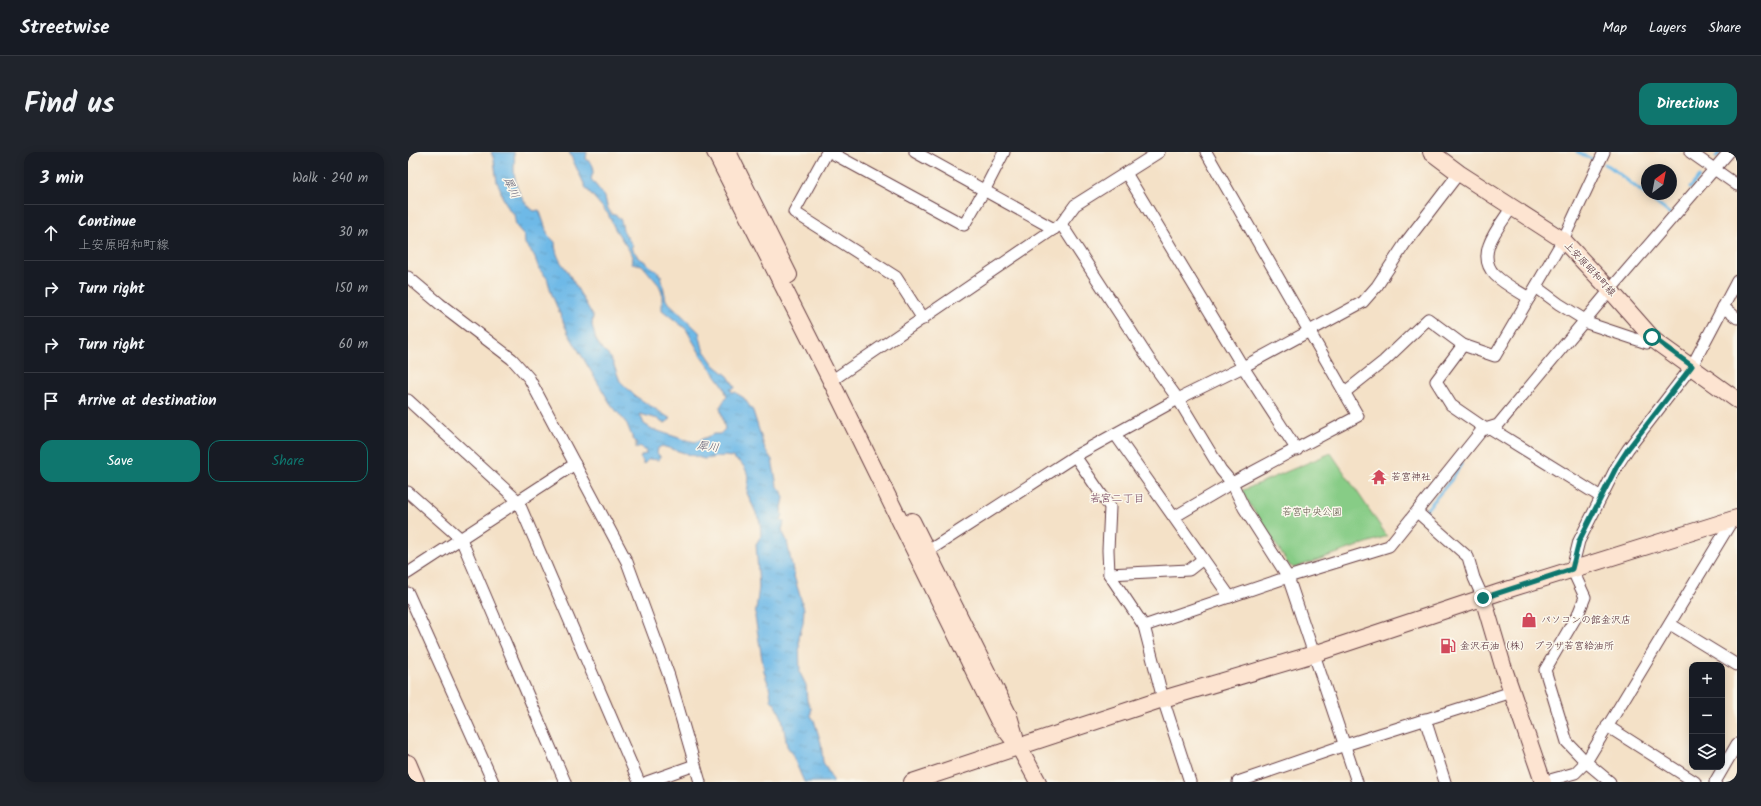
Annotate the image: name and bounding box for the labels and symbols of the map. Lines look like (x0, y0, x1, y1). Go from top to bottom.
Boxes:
north arrow (1641, 164, 1677, 200)
water label: 犀川 (498, 174, 524, 202)
street label: 上安原昭和町線 (1560, 238, 1620, 300)
route start (1643, 328, 1661, 346)
water label: 犀川 (696, 437, 720, 457)
temple icon: 若宮神社 (1370, 468, 1388, 486)
place label: 若宮神社 (1391, 469, 1431, 485)
district label: 若宮二丁目 (1090, 490, 1145, 508)
park label: 若宮中央公園 (1282, 504, 1342, 520)
route end (1474, 589, 1492, 607)
shop icon: パソコンの館金沢店 (1520, 611, 1538, 629)
place label: パソコンの館金沢店 (1541, 612, 1631, 628)
fuel station icon: 金沢石油（株） プラザ若宮給油所 (1439, 637, 1457, 655)
place label: 金沢石油（株） プラザ若宮給油所 (1460, 638, 1614, 654)

